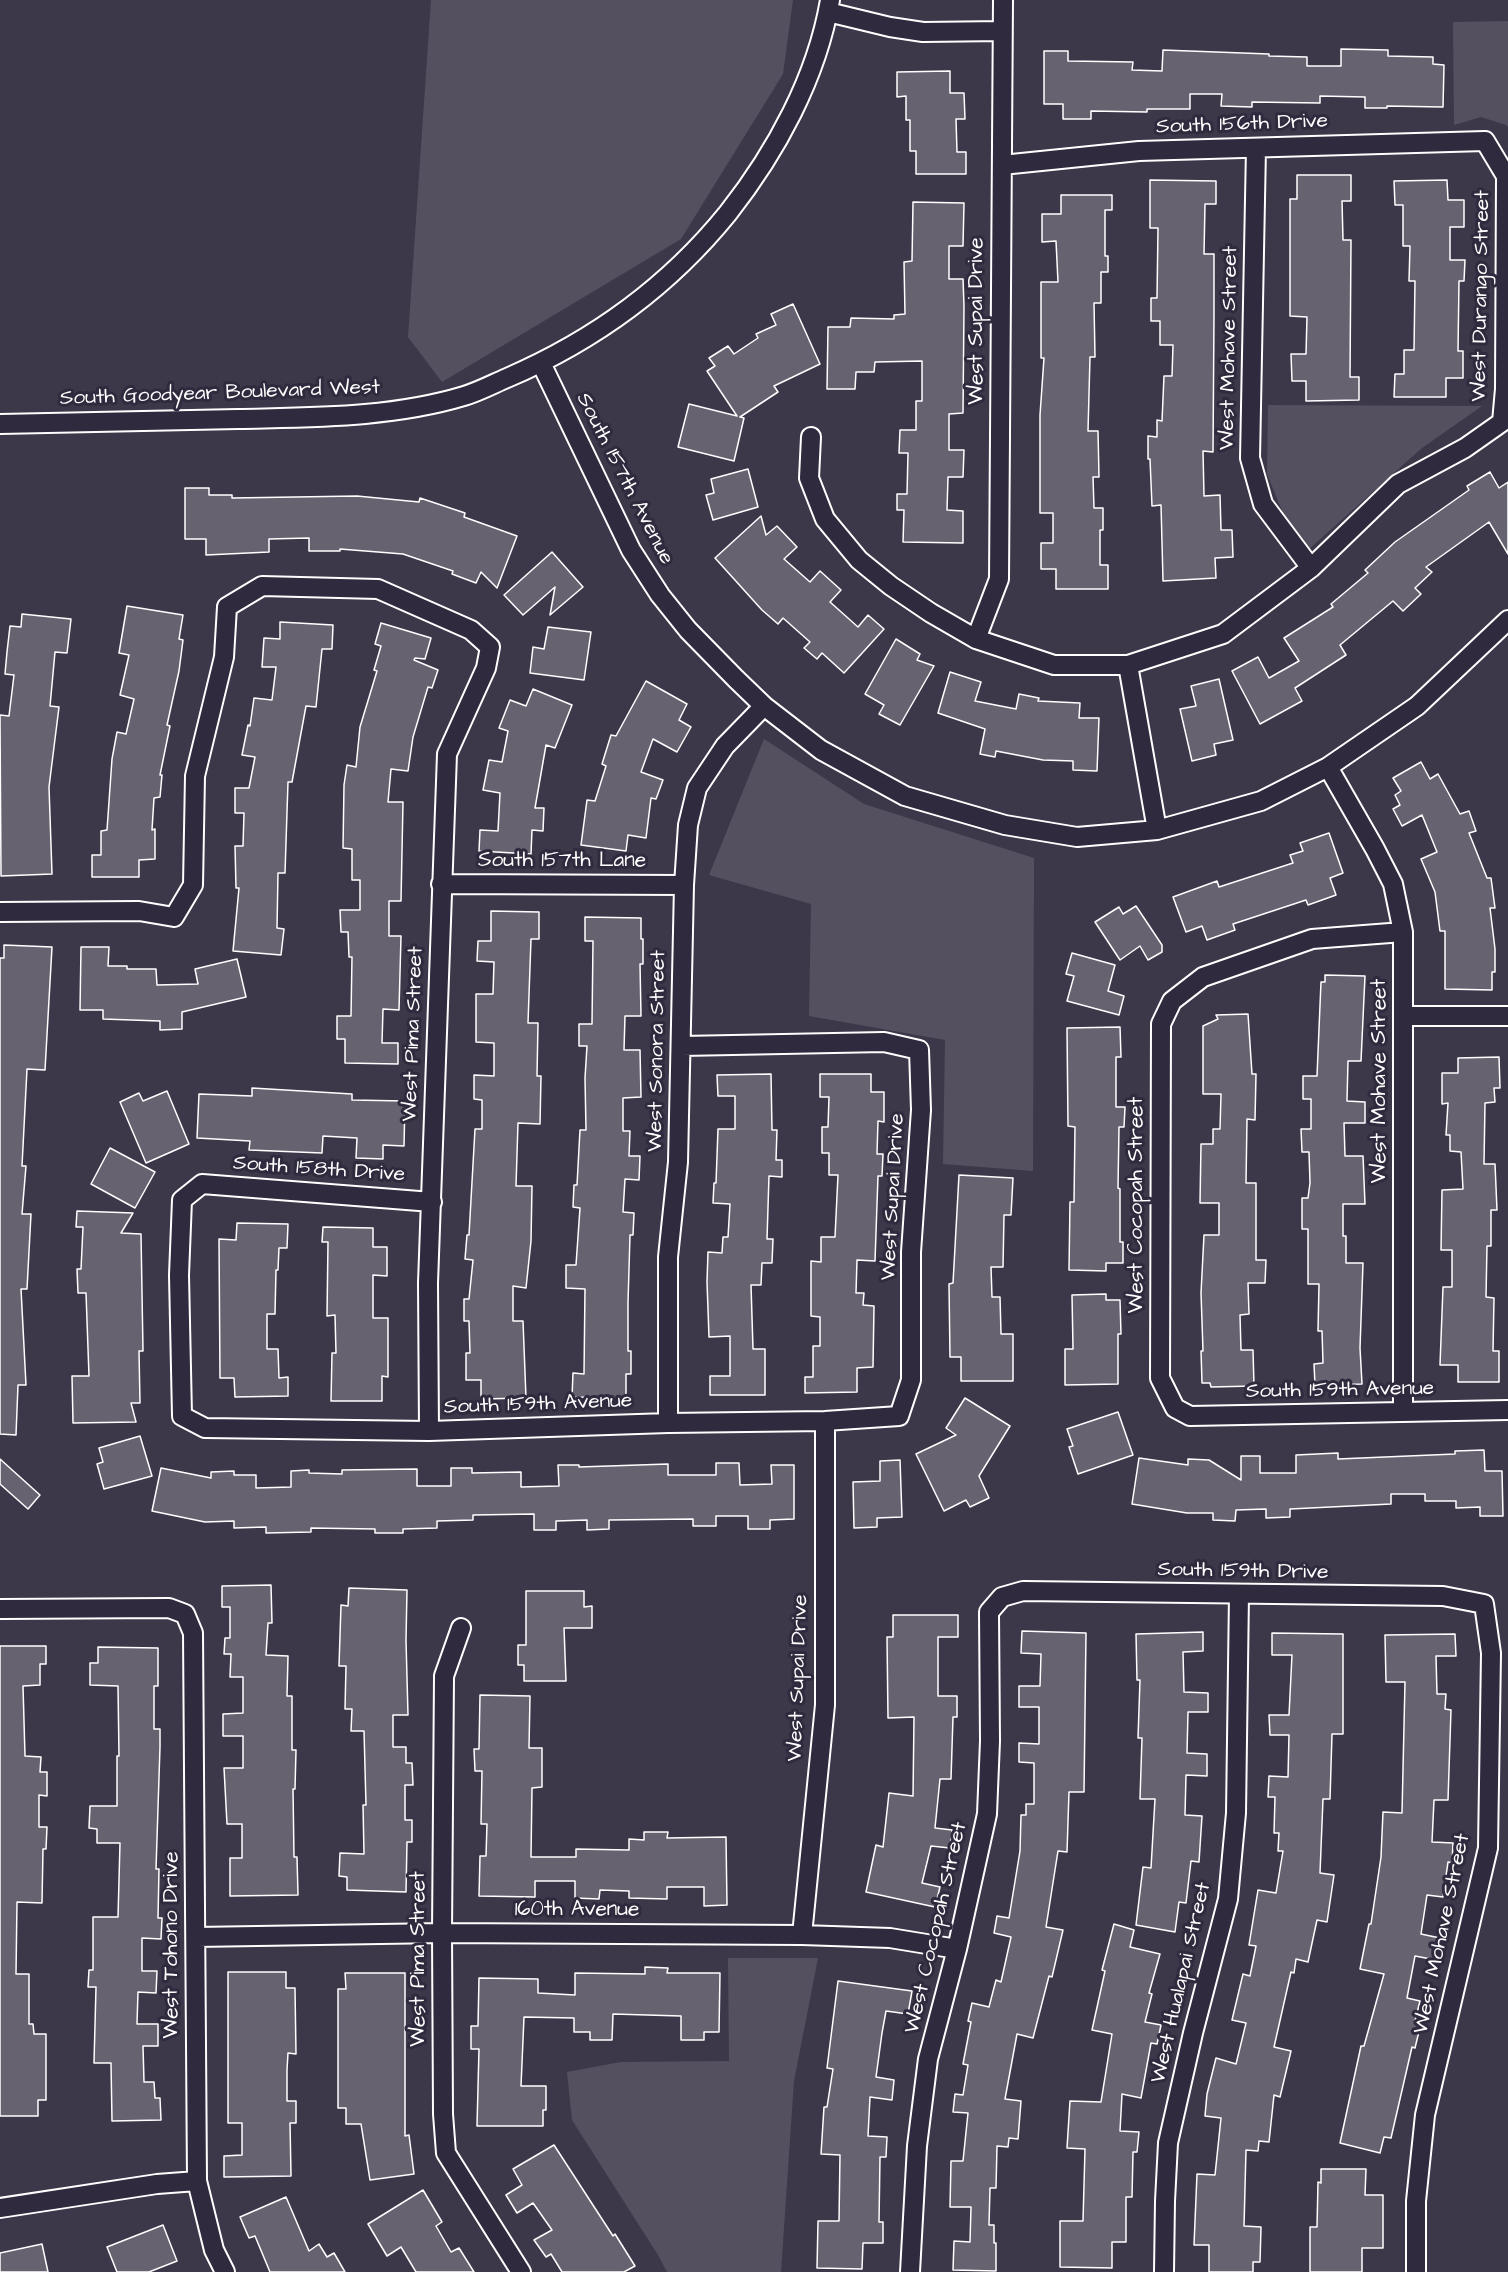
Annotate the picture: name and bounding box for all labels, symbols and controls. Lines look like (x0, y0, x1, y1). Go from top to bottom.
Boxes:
street label: South 156th Drive (1156, 109, 1328, 141)
street label: West Durango Street (1468, 190, 1496, 402)
street label: West Supai Drive (965, 237, 991, 405)
street label: West Mohave Street (1216, 246, 1244, 450)
street label: South Goodyear Boulevard West (60, 376, 380, 412)
street label: South 157th Avenue (570, 389, 678, 569)
street label: South 157th Lane (478, 849, 646, 875)
street label: West Pima Street (398, 946, 430, 1122)
street label: West Sonora Street (644, 950, 672, 1152)
street label: West Mohave Street (1368, 979, 1394, 1183)
street label: West Cocopah Street (1125, 1097, 1151, 1313)
street label: West Supai Drive (877, 1113, 911, 1281)
street label: South 158th Drive (232, 1151, 406, 1189)
street label: South 159th Avenue (1246, 1377, 1434, 1405)
street label: South 159th Avenue (443, 1389, 633, 1421)
street label: South 159th Drive (1157, 1558, 1329, 1586)
street label: West Supai Drive (783, 1594, 815, 1762)
street label: West Cocopah Street (900, 1820, 974, 2036)
street label: West Mohave Street (1409, 1831, 1477, 2037)
street label: West Tohono Drive (160, 1851, 186, 2039)
street label: West Pima Street (407, 1871, 433, 2047)
street label: West Hualapai Street (1147, 1880, 1217, 2086)
street label: 160th Avenue (515, 1898, 639, 1924)

